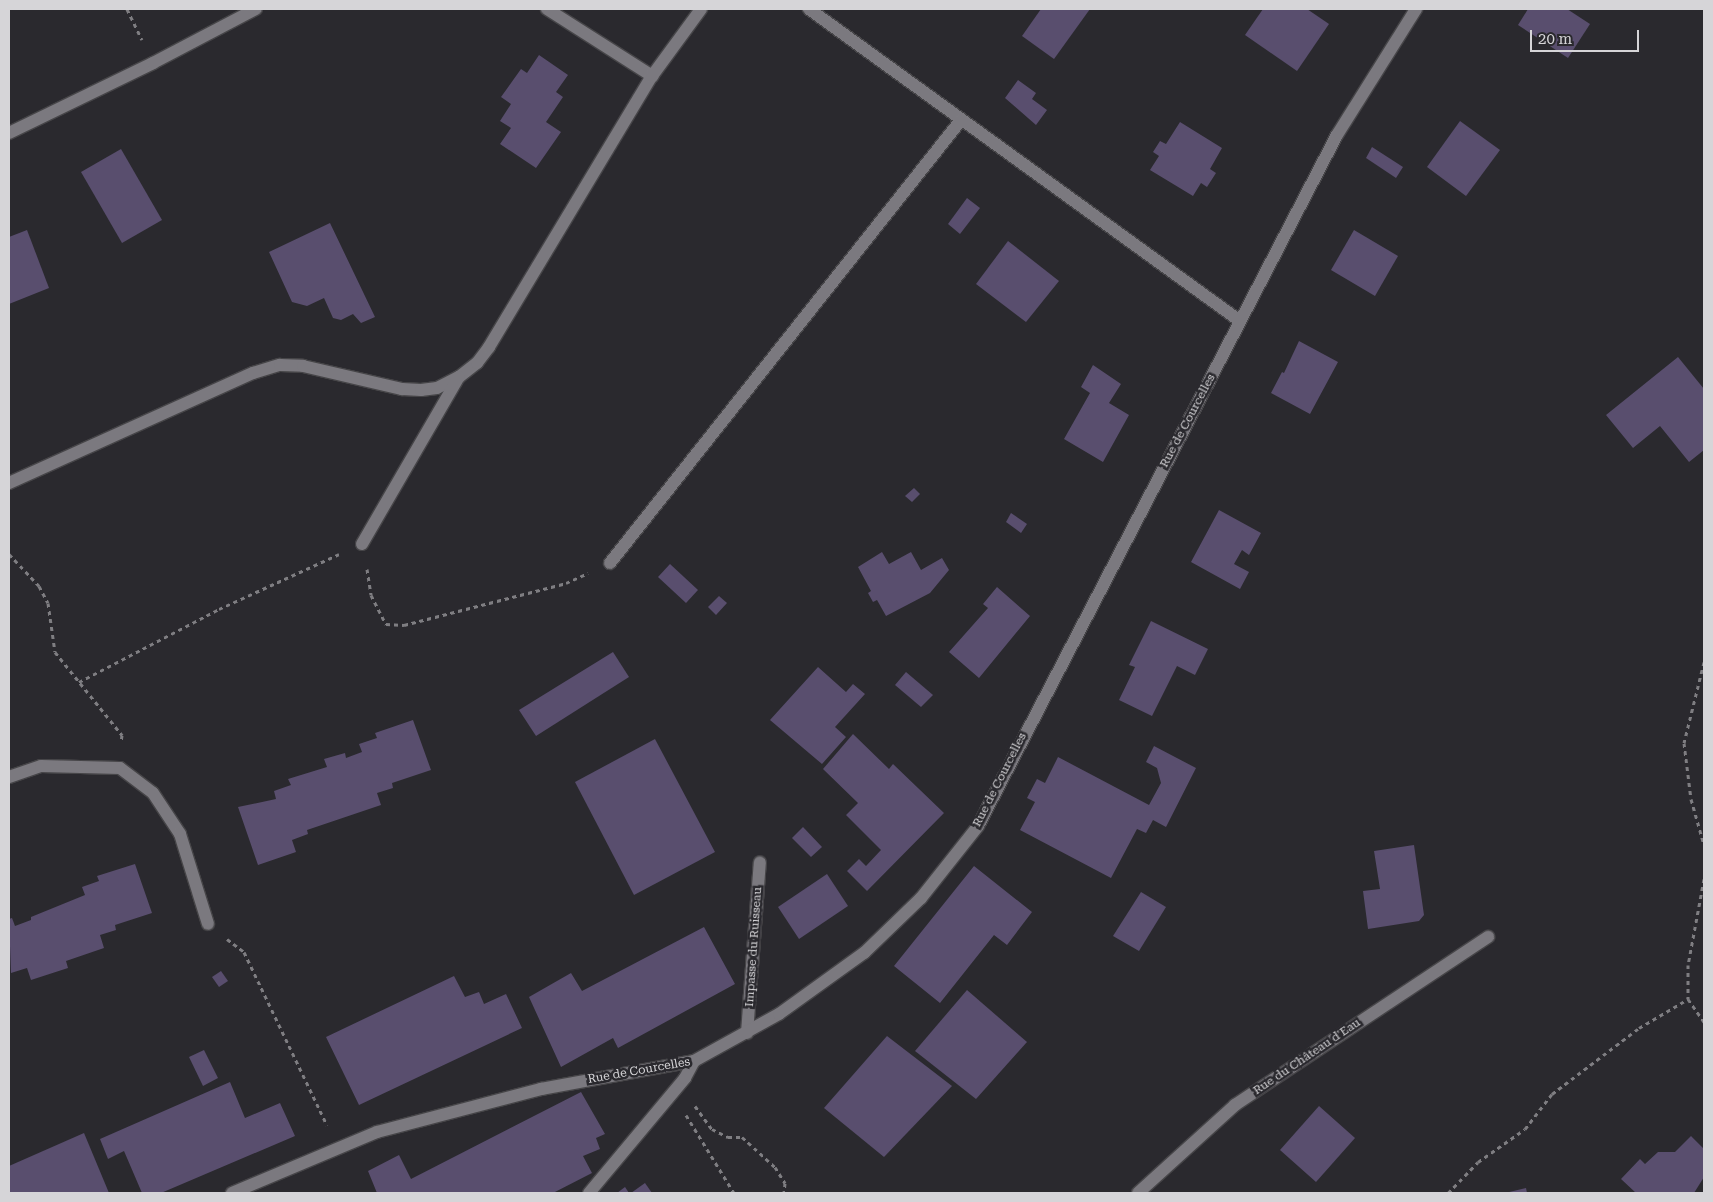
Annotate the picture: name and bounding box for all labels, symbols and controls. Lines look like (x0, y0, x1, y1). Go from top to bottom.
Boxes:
scale bar (1533, 20, 1642, 52)
text: 20 m (1538, 30, 1572, 48)
street label: Rue de Courcelles (1157, 372, 1219, 470)
street label: Rue de Courcelles (970, 731, 1030, 829)
street label: Impasse du Ruisseau (743, 887, 765, 1007)
street label: Rue du Château d'Eau (1251, 1016, 1363, 1098)
street label: Rue de Courcelles (587, 1055, 691, 1087)

